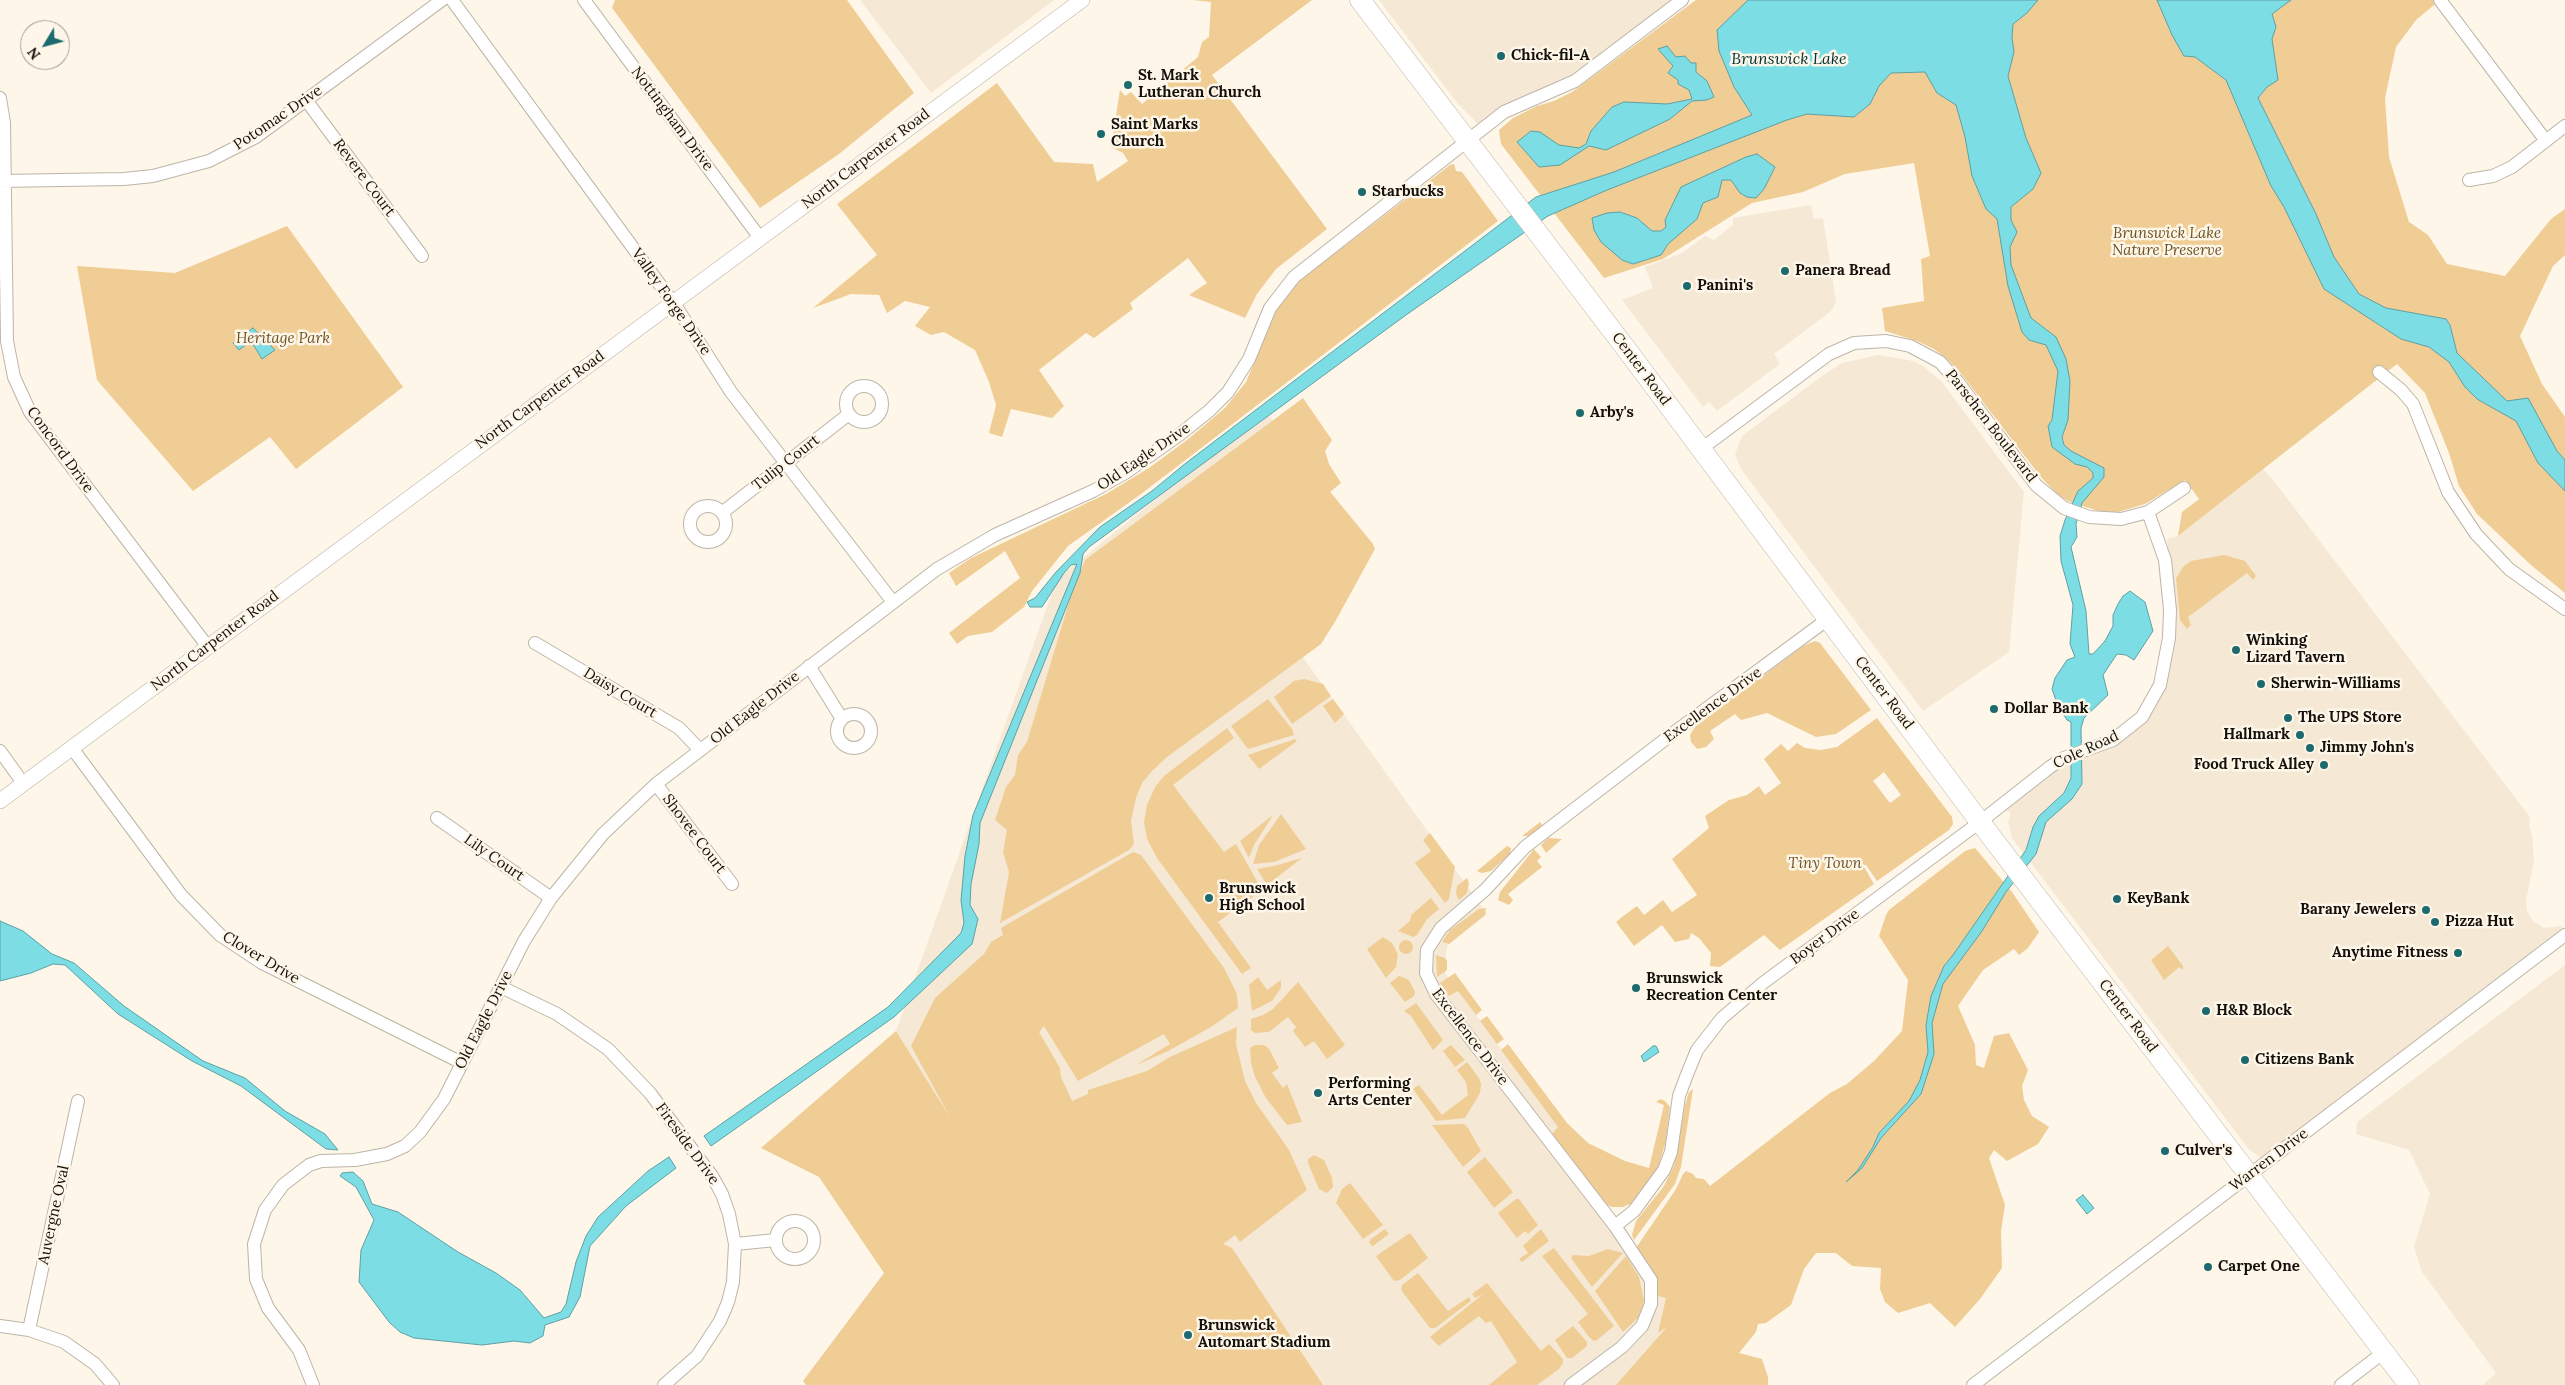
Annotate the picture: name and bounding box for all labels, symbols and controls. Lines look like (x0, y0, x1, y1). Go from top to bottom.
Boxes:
north arrow (20, 20, 70, 70)
text: N (23, 44, 44, 63)
place label: Chick-fil-A (1511, 47, 1590, 65)
water label: Brunswick Lake (1731, 49, 1847, 69)
marker: Chick-fil-A (1495, 50, 1507, 62)
street label: Nottingham Drive (627, 64, 717, 174)
place label: St. Mark Lutheran Church (1138, 67, 1261, 102)
marker: St. Mark Lutheran Church (1122, 79, 1134, 91)
street label: Potomac Drive (230, 82, 326, 154)
street label: North Carpenter Road (799, 105, 933, 213)
place label: Saint Marks Church (1111, 116, 1198, 151)
marker: Saint Marks Church (1095, 128, 1107, 140)
street label: Revere Court (329, 136, 399, 220)
place label: Starbucks (1372, 183, 1444, 201)
marker: Starbucks (1356, 186, 1368, 198)
park label: Brunswick Lake Nature Preserve (2112, 225, 2222, 260)
street label: Valley Forge Drive (627, 245, 715, 359)
place label: Panera Bread (1795, 262, 1891, 280)
marker: Panera Bread (1779, 265, 1791, 277)
place label: Panini's (1697, 277, 1753, 295)
marker: Panini's (1681, 280, 1693, 292)
street label: Center Road (1608, 329, 1674, 409)
park label: Heritage Park (236, 330, 330, 348)
street label: North Carpenter Road (472, 347, 608, 453)
street label: Parschen Boulevard (1941, 366, 2041, 486)
street label: Concord Drive (23, 404, 97, 496)
place label: Arby's (1590, 404, 1634, 422)
marker: Arby's (1574, 407, 1586, 419)
street label: Old Eagle Drive (1094, 419, 1194, 495)
street label: Tulip Court (749, 431, 823, 495)
street label: North Carpenter Road (148, 587, 282, 695)
place label: Winking Lizard Tavern (2246, 632, 2345, 667)
marker: Winking Lizard Tavern (2230, 644, 2242, 656)
street label: Center Road (1851, 653, 1917, 733)
street label: Daisy Court (580, 664, 660, 722)
street label: Excellence Drive (1661, 664, 1765, 746)
street label: Old Eagle Drive (707, 668, 803, 748)
place label: Sherwin-Williams (2271, 675, 2400, 693)
marker: Sherwin-Williams (2255, 678, 2267, 690)
place label: Dollar Bank (2004, 700, 2088, 718)
marker: Dollar Bank (1988, 703, 2000, 715)
place label: The UPS Store (2298, 709, 2402, 727)
marker: The UPS Store (2282, 712, 2294, 724)
place label: Hallmark (2223, 726, 2290, 744)
street label: Cole Road (2050, 727, 2122, 773)
marker: Hallmark (2294, 729, 2306, 741)
place label: Jimmy John's (2320, 739, 2414, 757)
marker: Jimmy John's (2304, 742, 2316, 754)
place label: Food Truck Alley (2194, 756, 2314, 774)
marker: Food Truck Alley (2318, 759, 2330, 771)
street label: Shovee Court (658, 791, 730, 877)
street label: Lily Court (460, 831, 528, 885)
park label: Tiny Town (1788, 855, 1862, 873)
place label: Brunswick High School (1219, 880, 1305, 915)
place label: KeyBank (2127, 890, 2189, 908)
marker: Brunswick High School (1203, 892, 1215, 904)
marker: KeyBank (2111, 893, 2123, 905)
place label: Barany Jewelers (2300, 901, 2416, 919)
marker: Barany Jewelers (2420, 904, 2432, 916)
street label: Boyer Drive (1787, 905, 1863, 969)
place label: Pizza Hut (2445, 913, 2514, 931)
marker: Pizza Hut (2429, 916, 2441, 928)
street label: Clover Drive (219, 928, 303, 988)
place label: Anytime Fitness (2332, 944, 2448, 962)
marker: Anytime Fitness (2452, 947, 2464, 959)
street label: Old Eagle Drive (451, 968, 517, 1072)
place label: Brunswick Recreation Center (1646, 970, 1777, 1005)
street label: Center Road (2095, 976, 2161, 1056)
marker: Brunswick Recreation Center (1630, 982, 1642, 994)
street label: Excellence Drive (1428, 985, 1512, 1089)
place label: H&R Block (2216, 1002, 2292, 1020)
marker: H&R Block (2200, 1005, 2212, 1017)
place label: Citizens Bank (2255, 1051, 2354, 1069)
marker: Citizens Bank (2239, 1054, 2251, 1066)
place label: Performing Arts Center (1328, 1075, 1412, 1110)
marker: Performing Arts Center (1312, 1087, 1324, 1099)
street label: Fireside Drive (651, 1100, 723, 1188)
street label: Warren Drive (2226, 1125, 2312, 1195)
place label: Culver's (2175, 1142, 2232, 1160)
marker: Culver's (2159, 1145, 2171, 1157)
street label: Auvergne Oval (35, 1164, 73, 1266)
place label: Carpet One (2218, 1258, 2300, 1276)
marker: Carpet One (2202, 1261, 2214, 1273)
place label: Brunswick Automart Stadium (1198, 1317, 1330, 1352)
marker: Brunswick Automart Stadium (1182, 1329, 1194, 1341)

